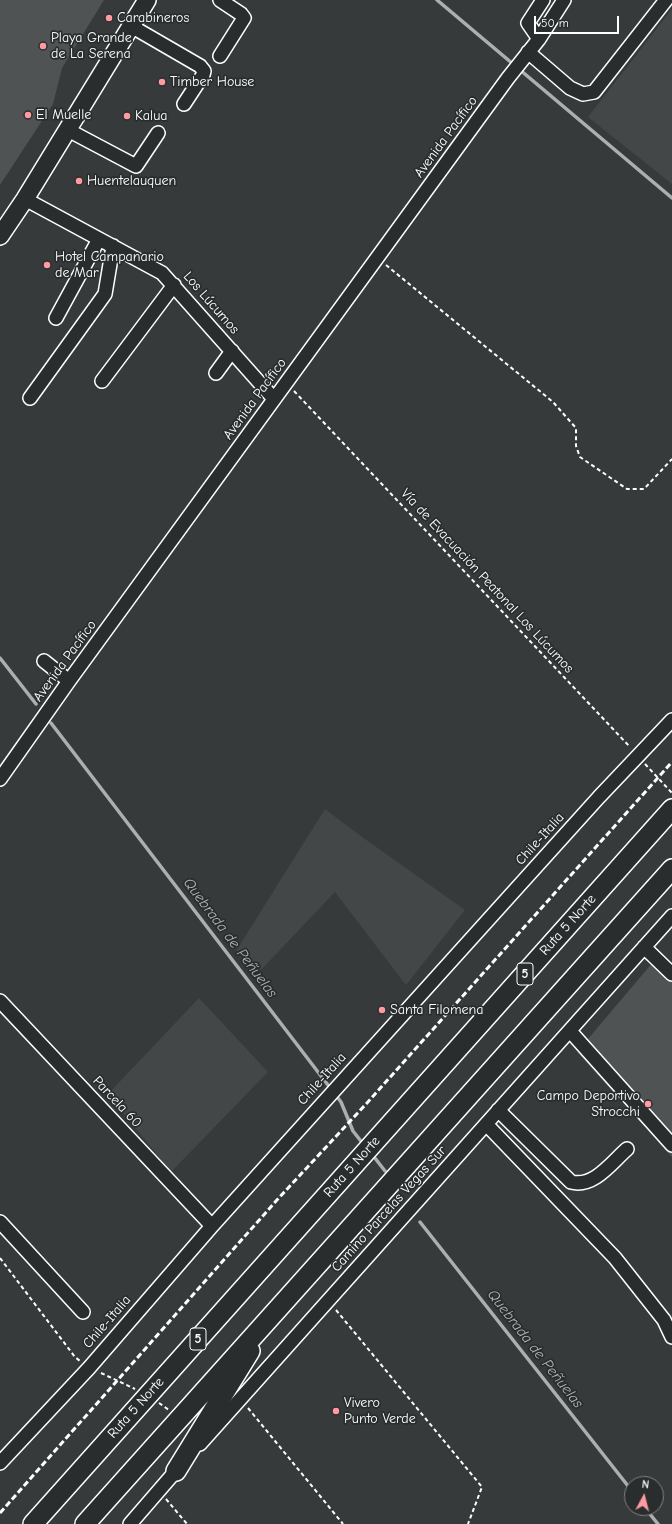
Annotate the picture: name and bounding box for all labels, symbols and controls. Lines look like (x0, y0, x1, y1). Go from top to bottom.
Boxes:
scale bar (536, 8, 621, 34)
place label: Carabineros (117, 10, 189, 26)
marker: Carabineros (104, 13, 114, 23)
text: 50 m (541, 16, 569, 30)
place label: Playa Grande de La Serena (51, 30, 132, 62)
marker: Playa Grande de La Serena (38, 41, 48, 51)
place label: Timber House (170, 74, 254, 90)
marker: Timber House (157, 77, 167, 87)
street label: Avenida Pacífico (411, 93, 481, 181)
place label: El Muelle (36, 107, 91, 123)
place label: Kalua (135, 108, 168, 124)
marker: El Muelle (23, 110, 33, 120)
marker: Kalua (122, 111, 132, 121)
place label: Huentelauquen (87, 173, 176, 189)
marker: Huentelauquen (74, 176, 84, 186)
place label: Hotel Campanario de Mar (55, 249, 164, 282)
marker: Hotel Campanario de Mar (42, 260, 52, 270)
street label: Los Lúcumos (179, 268, 243, 338)
street label: Avenida Pacífico (220, 355, 290, 443)
street label: Vía de Evacuación Peatonal Los Lúcumos (397, 485, 577, 677)
street label: Avenida Pacífico (30, 617, 100, 705)
street label: Chile-Italia (512, 809, 568, 869)
water label: Quebrada de Peñuelas (179, 875, 281, 1001)
street label: Ruta 5 Norte (536, 891, 600, 959)
road number: 5 (517, 963, 533, 985)
place label: Santa Filomena (390, 1002, 483, 1018)
marker: Santa Filomena (377, 1005, 387, 1015)
street label: Chile-Italia (294, 1049, 350, 1109)
street label: Parcela 60 (89, 1073, 145, 1131)
place label: Campo Deportivo Strocchi (537, 1088, 640, 1120)
marker: Campo Deportivo Strocchi (643, 1099, 653, 1109)
street label: Ruta 5 Norte (320, 1133, 384, 1201)
street label: Camino Parcelas Vegas Sur (328, 1143, 450, 1275)
water label: Quebrada de Peñuelas (483, 1286, 587, 1412)
street label: Chile-Italia (79, 1292, 135, 1352)
road number: 5 (190, 1328, 206, 1350)
street label: Ruta 5 Norte (104, 1374, 168, 1442)
place label: Vivero Punto Verde (344, 1395, 416, 1428)
marker: Vivero Punto Verde (331, 1406, 341, 1416)
north arrow (624, 1476, 664, 1516)
text: N (641, 1478, 650, 1491)

